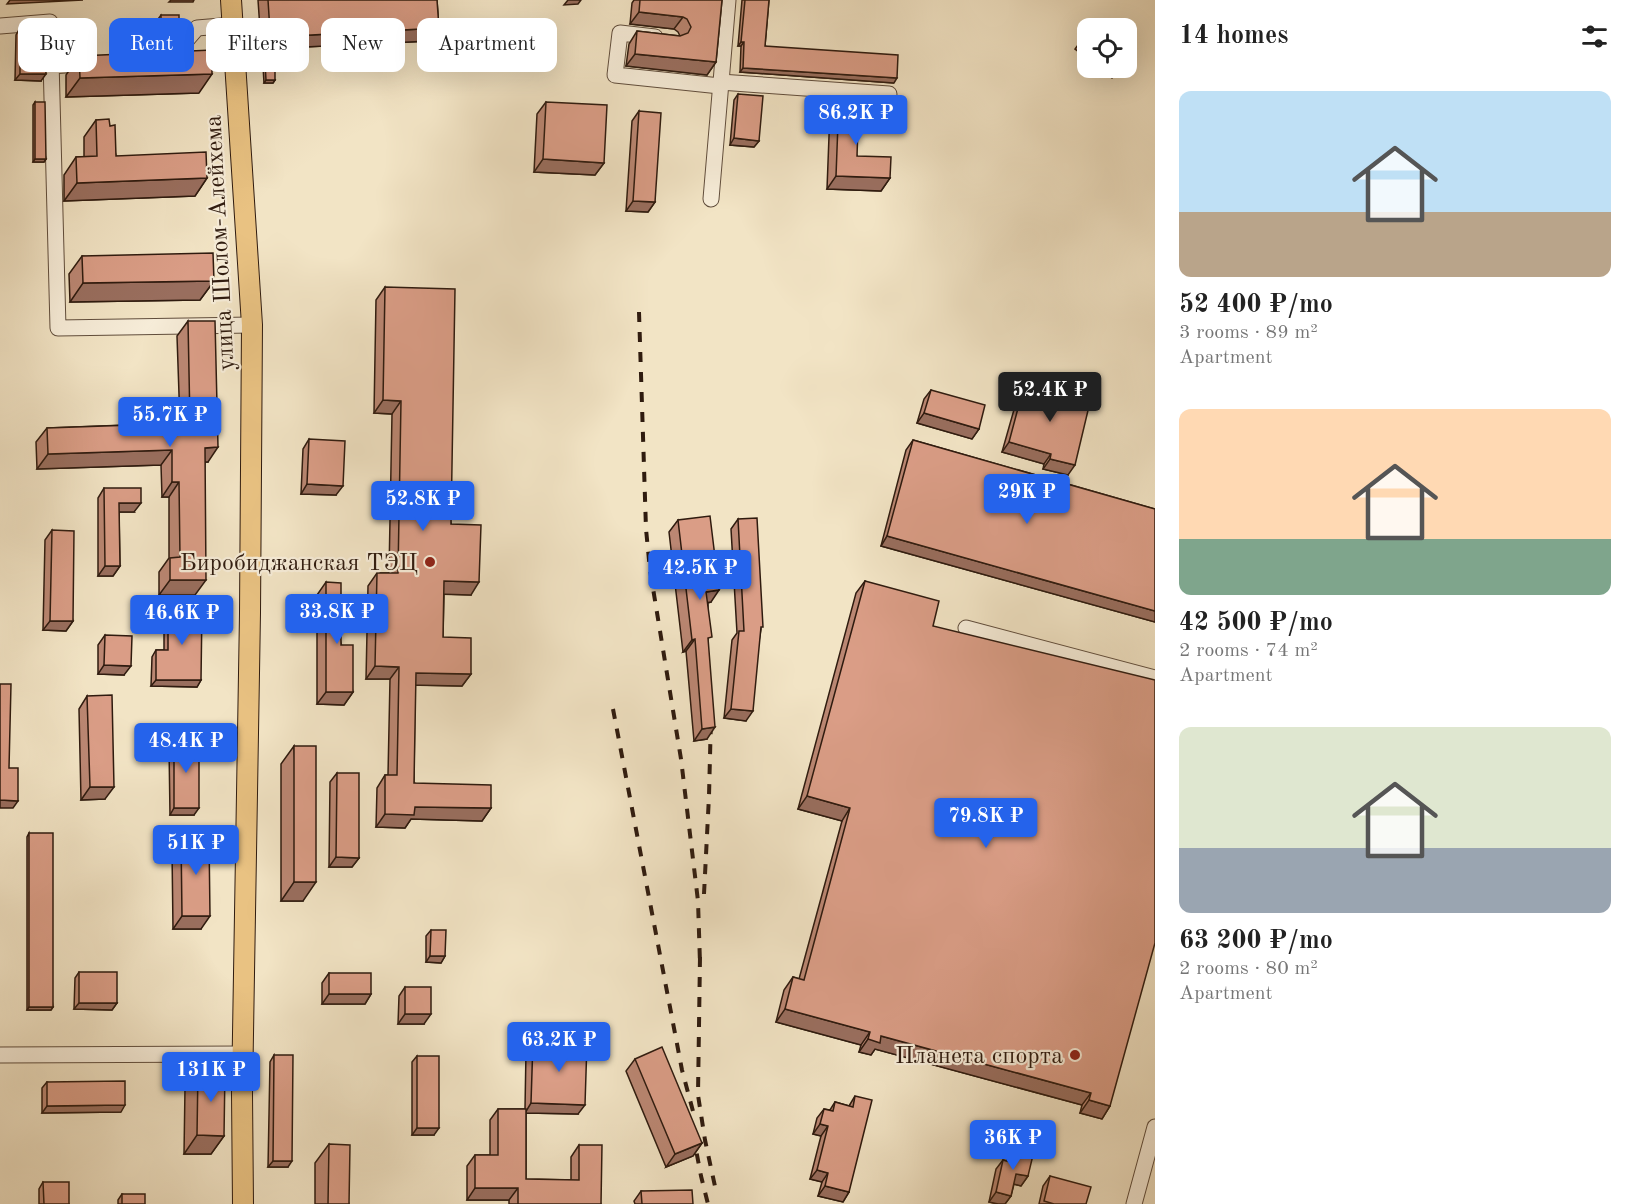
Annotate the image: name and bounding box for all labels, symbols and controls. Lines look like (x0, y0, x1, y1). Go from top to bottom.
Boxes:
chip: Buy (18, 18, 97, 72)
chip: Rent (109, 18, 194, 72)
chip: Filters (206, 18, 309, 72)
chip: New (321, 18, 405, 72)
chip: Apartment (417, 18, 557, 72)
map controls (1077, 18, 1137, 78)
button: locate (1077, 18, 1137, 78)
icon: filters (1578, 20, 1611, 53)
text: 14 homes (1179, 23, 1288, 49)
pin: 86.2K ₽ (801, 95, 911, 146)
text: 86.2K ₽ (818, 104, 894, 124)
street label: улица Шолом-Алейхема (202, 114, 240, 371)
icon: home (1341, 130, 1449, 238)
text: 52 400 ₽/mo (1179, 292, 1333, 318)
text: 3 rooms · 89 m² (1179, 323, 1318, 343)
text: Apartment (1179, 348, 1273, 368)
pin: 52.4K ₽ (995, 372, 1105, 423)
text: 52.4K ₽ (1012, 381, 1088, 401)
pin: 55.7K ₽ (115, 397, 225, 448)
text: 55.7K ₽ (132, 406, 208, 426)
icon: home (1341, 448, 1449, 556)
pin: 29K ₽ (985, 474, 1069, 525)
pin: 52.8K ₽ (368, 481, 478, 532)
text: 29K ₽ (998, 483, 1056, 503)
text: 52.8K ₽ (385, 490, 461, 510)
pin: 42.5K ₽ (645, 550, 755, 601)
place label: Биробиджанская ТЭЦ (180, 552, 418, 576)
marker: Биробиджанская ТЭЦ (423, 555, 437, 569)
text: 42.5K ₽ (662, 559, 738, 579)
pin: 33.8K ₽ (282, 594, 392, 645)
pin: 46.6K ₽ (127, 595, 237, 646)
text: 33.8K ₽ (299, 603, 375, 623)
text: 46.6K ₽ (144, 604, 220, 624)
text: 42 500 ₽/mo (1179, 610, 1333, 636)
text: 2 rooms · 74 m² (1179, 641, 1318, 661)
text: Apartment (1179, 666, 1273, 686)
pin: 48.4K ₽ (131, 723, 241, 774)
text: 48.4K ₽ (148, 732, 224, 752)
icon: home (1341, 766, 1449, 874)
pin: 79.8K ₽ (931, 798, 1041, 849)
text: 79.8K ₽ (948, 807, 1024, 827)
pin: 51K ₽ (154, 825, 238, 876)
text: 51K ₽ (167, 834, 225, 854)
text: 63 200 ₽/mo (1179, 928, 1333, 954)
text: 2 rooms · 80 m² (1179, 959, 1318, 979)
text: Apartment (1179, 984, 1273, 1004)
pin: 63.2K ₽ (504, 1022, 614, 1073)
text: 63.2K ₽ (521, 1031, 597, 1051)
place label: Планета спорта (895, 1045, 1063, 1069)
marker: Планета спорта (1068, 1048, 1082, 1062)
pin: 131K ₽ (162, 1052, 260, 1103)
text: 131K ₽ (176, 1061, 246, 1081)
pin: 36K ₽ (971, 1120, 1055, 1171)
text: 36K ₽ (984, 1129, 1042, 1149)

